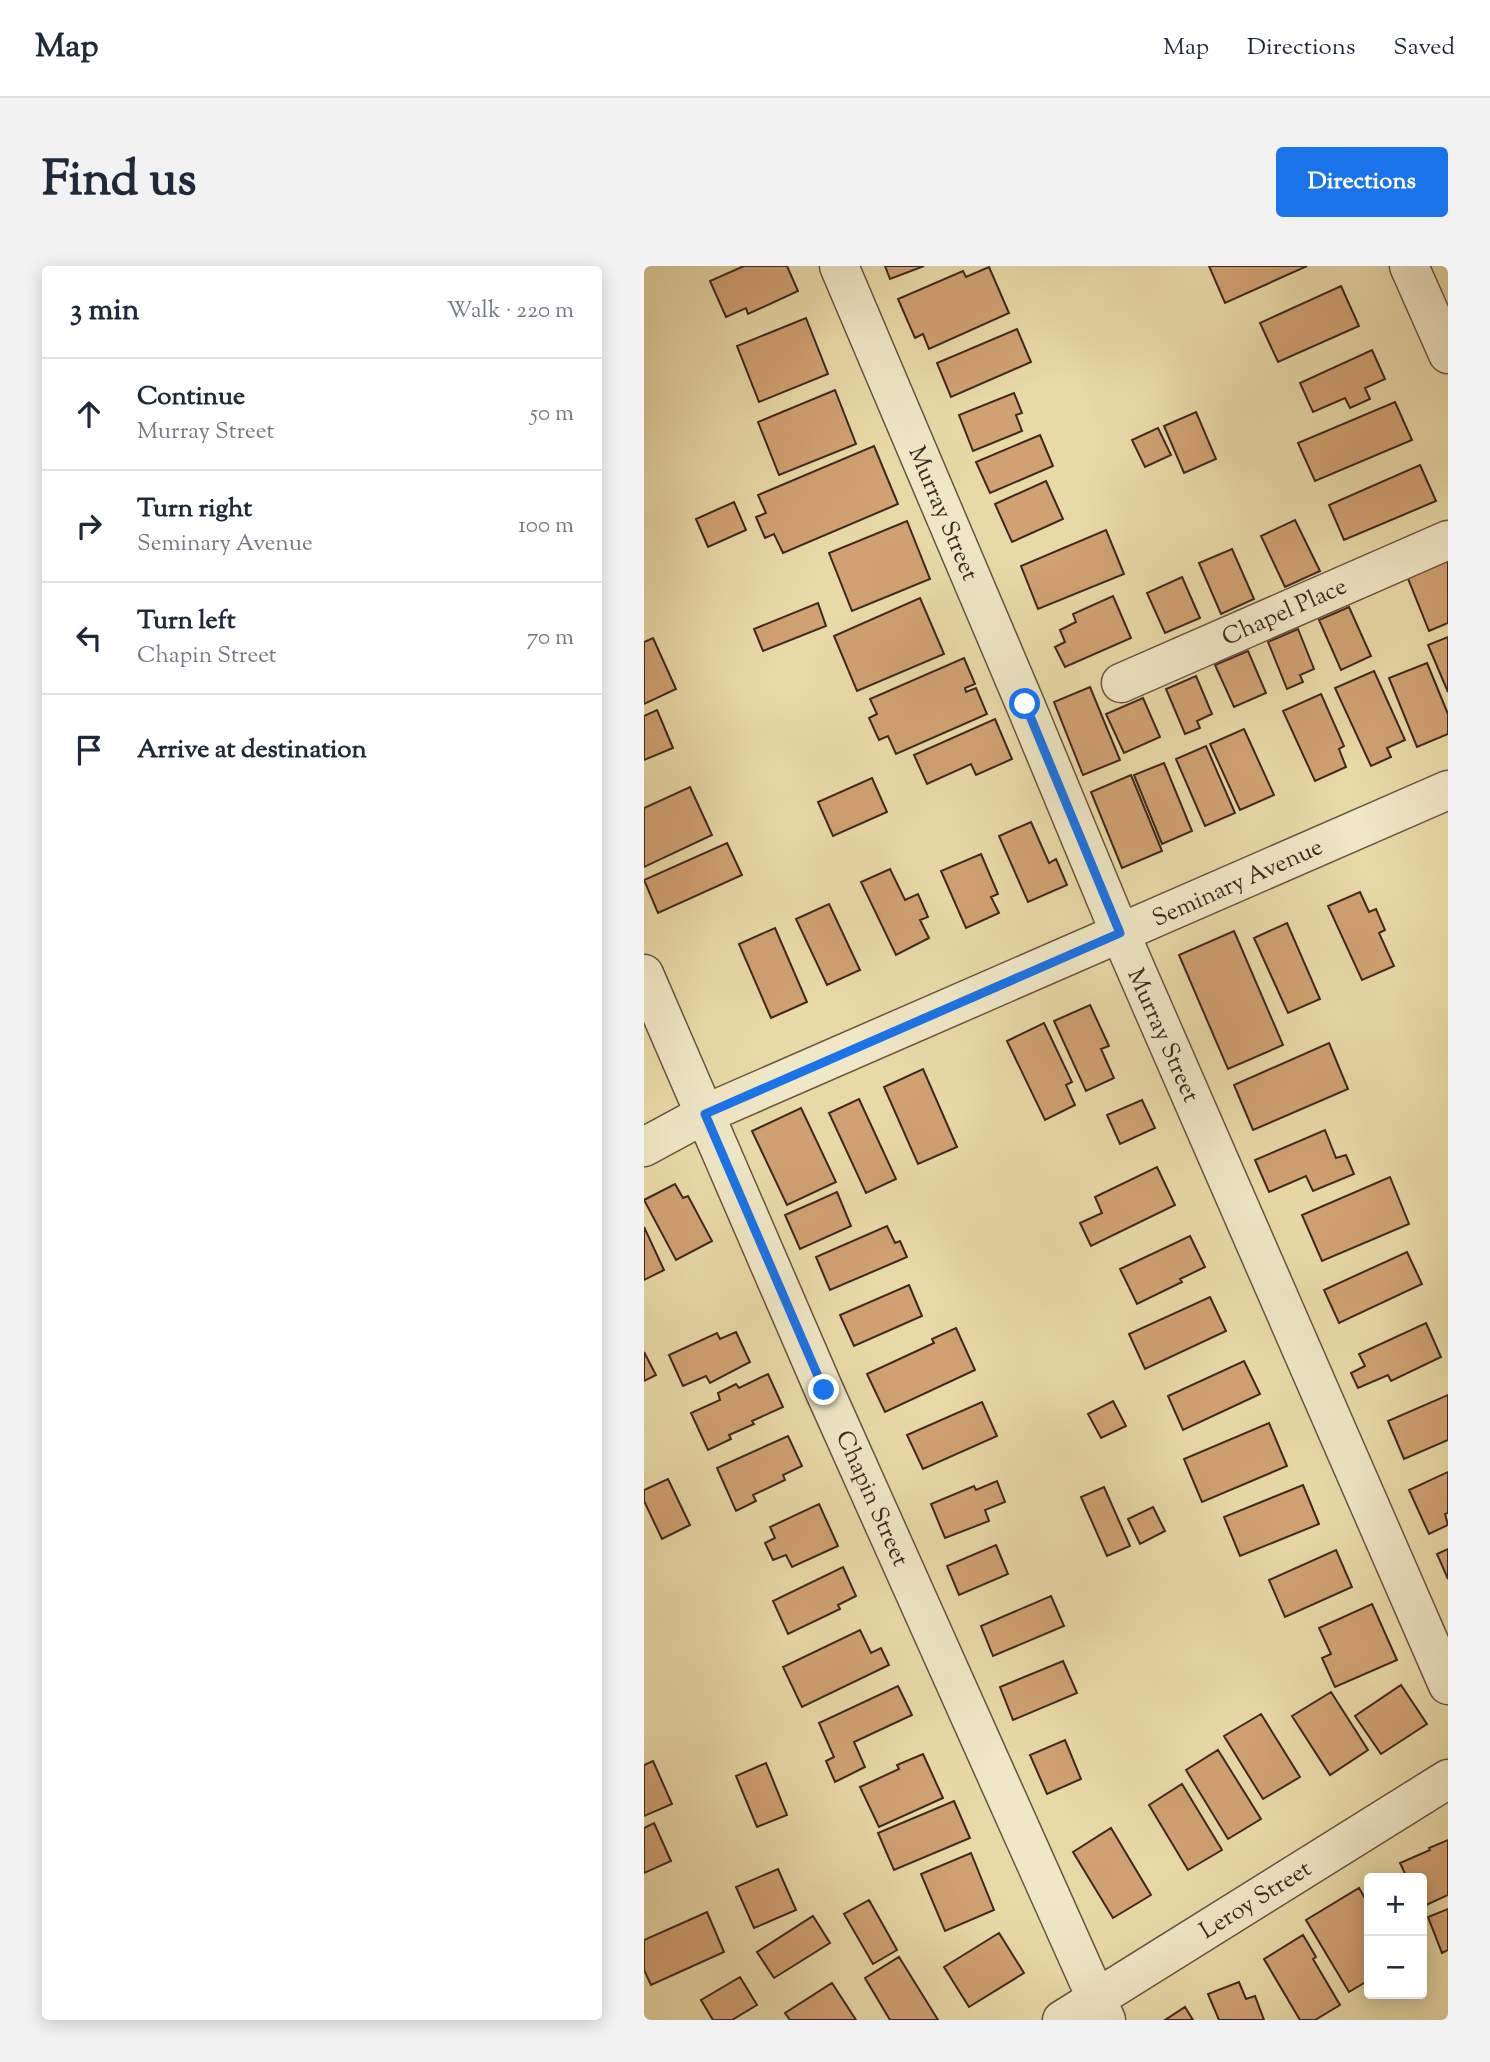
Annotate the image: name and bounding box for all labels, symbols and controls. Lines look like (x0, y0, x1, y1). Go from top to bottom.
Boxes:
text: Map (35, 24, 99, 72)
text: Map (1163, 31, 1209, 65)
text: Directions (1247, 31, 1355, 65)
text: Saved (1393, 31, 1455, 65)
text: Find us (42, 147, 196, 217)
button: Directions (1276, 147, 1448, 217)
text: 3 min (70, 290, 140, 333)
text: Walk · 220 m (447, 295, 574, 328)
text: Continue (137, 379, 245, 416)
icon: ahead (70, 395, 108, 433)
text: 50 m (530, 398, 574, 431)
text: Murray Street (137, 416, 274, 449)
street label: Murray Street (899, 441, 986, 586)
text: Turn right (137, 491, 252, 528)
icon: right (70, 507, 108, 545)
text: 100 m (518, 510, 574, 543)
text: Seminary Avenue (137, 528, 313, 561)
street label: Chapel Place (1217, 570, 1353, 656)
text: Turn left (137, 603, 236, 640)
icon: left (70, 619, 108, 657)
text: 70 m (527, 622, 574, 655)
text: Chapin Street (137, 640, 277, 673)
route start (1009, 688, 1040, 719)
icon: arrive (70, 731, 108, 769)
text: Arrive at destination (137, 732, 367, 769)
street label: Seminary Avenue (1147, 831, 1328, 937)
street label: Murray Street (1118, 963, 1207, 1108)
route end (808, 1374, 839, 1405)
street label: Chapin Street (826, 1425, 916, 1572)
street label: Leroy Street (1194, 1853, 1319, 1949)
map controls (1364, 1873, 1427, 1999)
button: + (1364, 1873, 1427, 1936)
button: − (1364, 1936, 1427, 1999)

